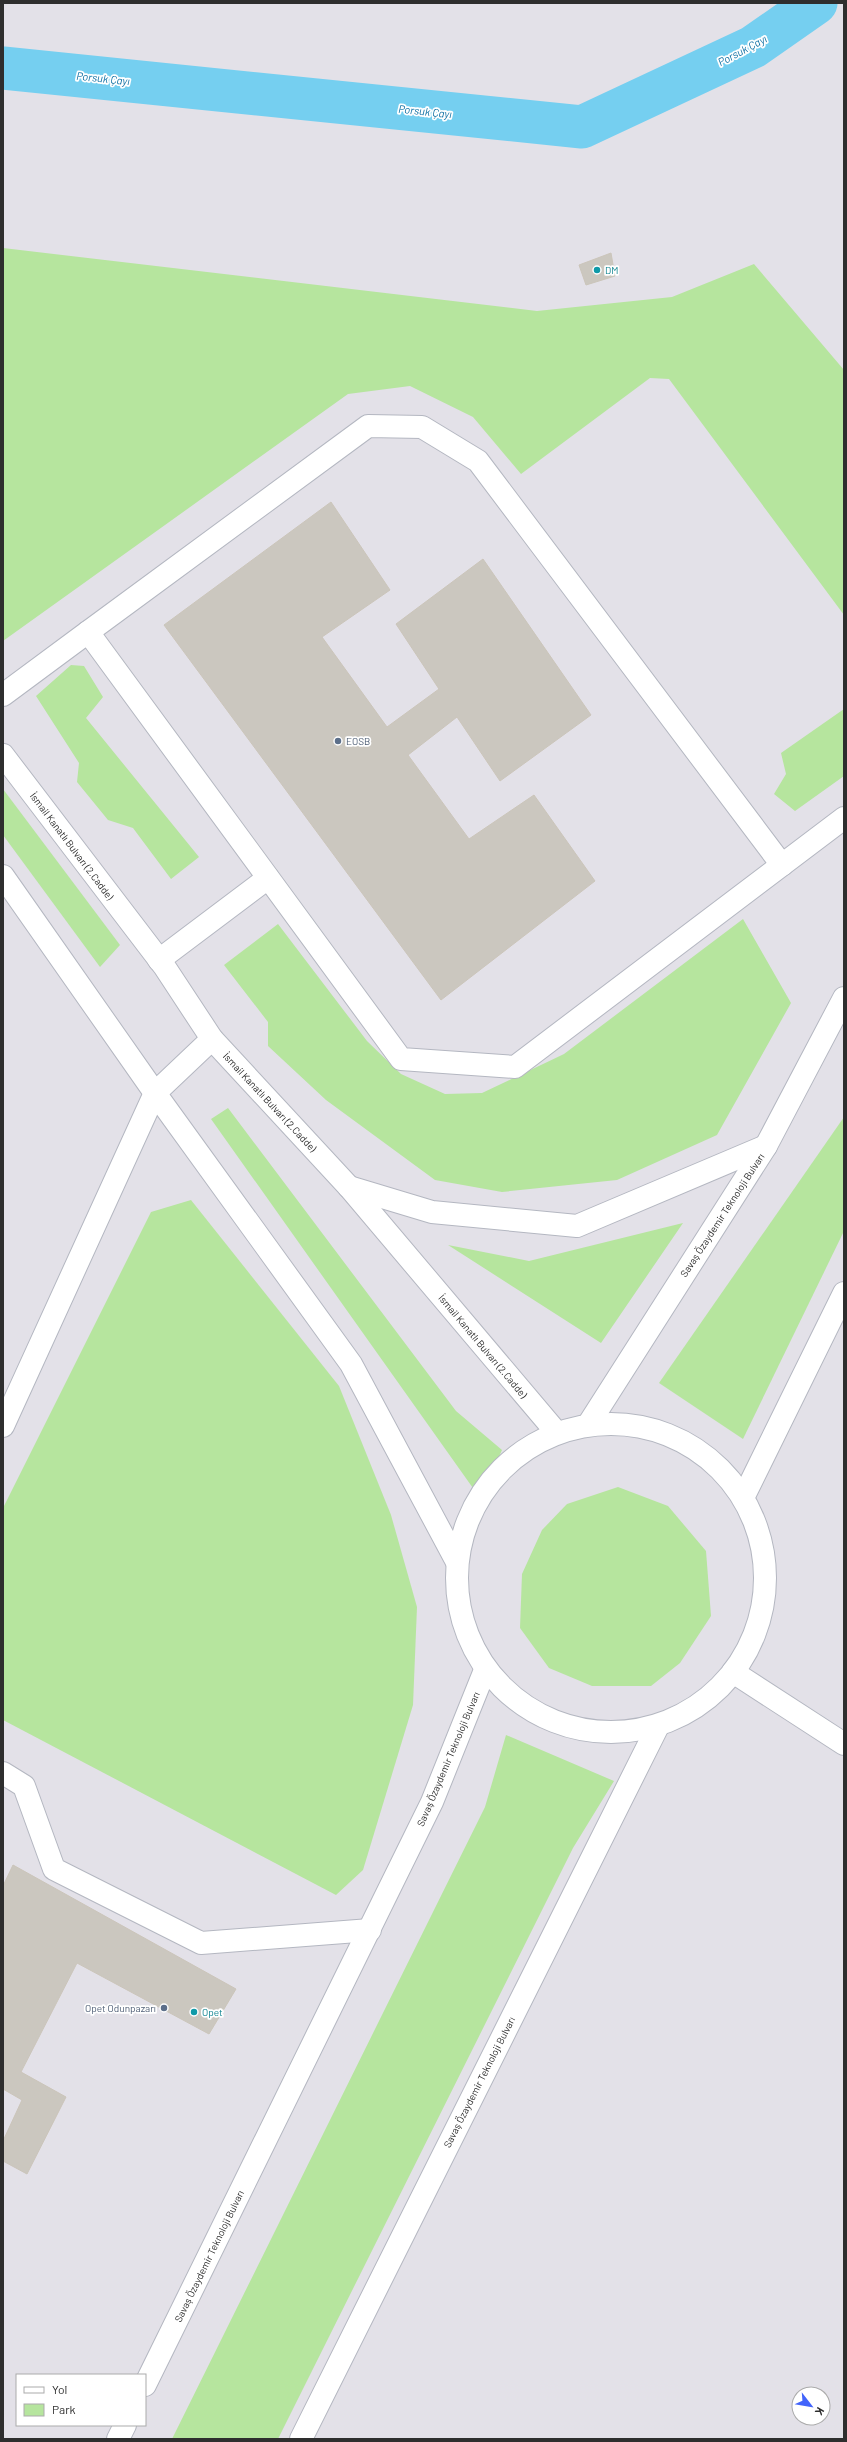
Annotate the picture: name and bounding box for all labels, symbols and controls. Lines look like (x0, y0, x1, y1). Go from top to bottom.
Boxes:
water label: Porsuk Çayı (715, 32, 769, 68)
water label: Porsuk Çayı (76, 69, 130, 87)
water label: Porsuk Çayı (398, 102, 452, 120)
place label: DM (605, 264, 618, 276)
marker: DM (592, 265, 602, 275)
place label: EOSB (346, 735, 370, 747)
marker: EOSB (333, 736, 343, 746)
street label: İsmail Kanatlı Bulvarı (2.Cadde) (28, 790, 117, 902)
street label: İsmail Kanatlı Bulvarı (2.Cadde) (221, 1050, 319, 1154)
street label: Savaş Özaydemir Teknoloji Bulvarı (677, 1151, 767, 1279)
street label: İsmail Kanatlı Bulvarı (2.Cadde) (436, 1292, 530, 1400)
street label: Savaş Özaydemir Teknoloji Bulvarı (414, 1690, 482, 1828)
place label: Opet Odunpazarı (85, 2002, 156, 2014)
marker: Opet Odunpazarı (159, 2003, 169, 2013)
place label: Opet (202, 2006, 223, 2018)
marker: Opet (189, 2007, 199, 2017)
street label: Savaş Özaydemir Teknoloji Bulvarı (441, 2015, 517, 2149)
street label: Savaş Özaydemir Teknoloji Bulvarı (172, 2188, 246, 2324)
legend (16, 2374, 146, 2426)
text: Yol (52, 2382, 67, 2396)
north arrow (791, 2386, 831, 2426)
text: Park (52, 2402, 76, 2416)
text: K (813, 2405, 827, 2418)

